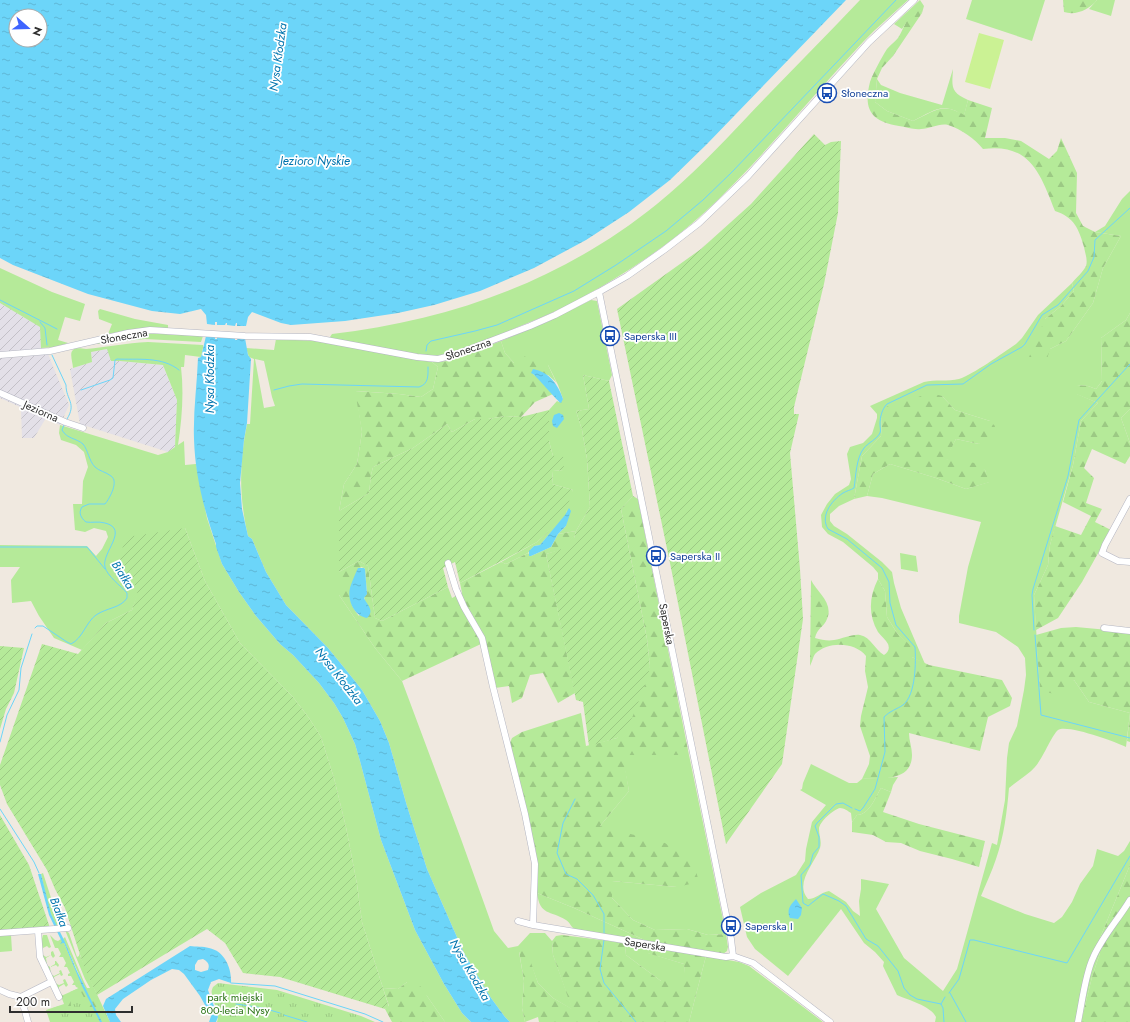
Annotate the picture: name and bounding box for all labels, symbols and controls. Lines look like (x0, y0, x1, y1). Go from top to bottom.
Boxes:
north arrow (8, 8, 48, 48)
water label: Nysa Kłodzka (264, 21, 292, 92)
text: N (28, 25, 46, 38)
bus stop icon: Słoneczna (816, 82, 838, 104)
place label: Słoneczna (841, 85, 888, 101)
water label: Jezioro Nyskie (278, 152, 350, 170)
street label: Słoneczna (99, 324, 149, 348)
bus stop icon: Saperska III (599, 325, 621, 347)
place label: Saperska III (624, 328, 677, 344)
street label: Słoneczna (443, 334, 493, 364)
water label: Nysa Kłodzka (201, 344, 219, 413)
street label: Jeziorna (19, 395, 61, 426)
bus stop icon: Saperska II (645, 545, 667, 567)
place label: Saperska II (670, 548, 720, 564)
water label: Białka (107, 557, 139, 593)
street label: Saperska (655, 602, 679, 646)
water label: Nysa Kłodzka (311, 643, 367, 709)
water label: Białka (45, 894, 73, 930)
bus stop icon: Saperska I (720, 915, 742, 937)
place label: Saperska I (745, 918, 793, 934)
street label: Saperska (623, 933, 667, 955)
water label: Nysa Kłodzka (445, 936, 495, 1004)
scale bar (10, 988, 132, 1014)
park label: park miejski 800-lecia Nysy (200, 989, 270, 1018)
text: 200 m (16, 993, 50, 1011)

